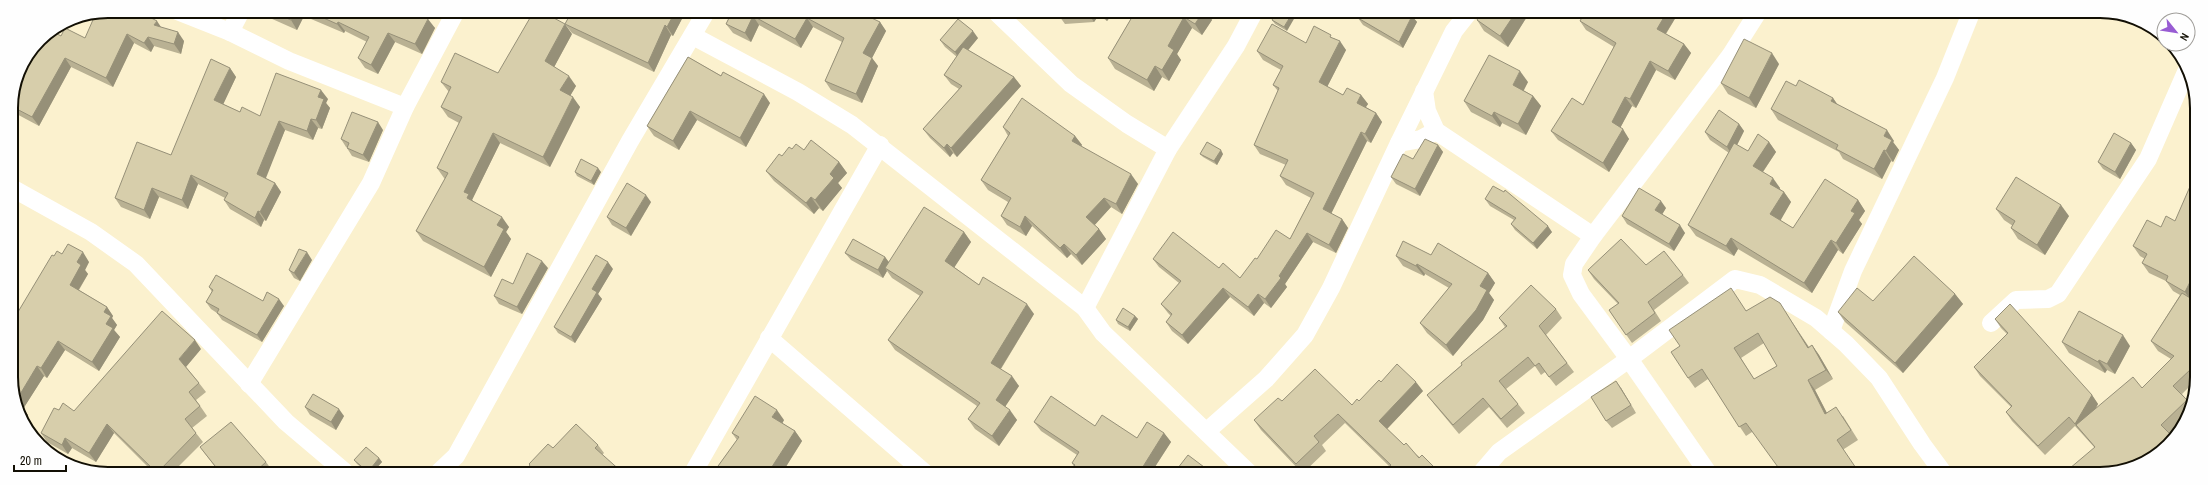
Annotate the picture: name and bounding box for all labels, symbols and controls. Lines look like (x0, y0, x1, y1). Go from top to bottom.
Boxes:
north arrow (2156, 12, 2196, 52)
text: N (2177, 31, 2192, 43)
scale bar (14, 447, 66, 473)
text: 20 m (20, 453, 42, 469)

